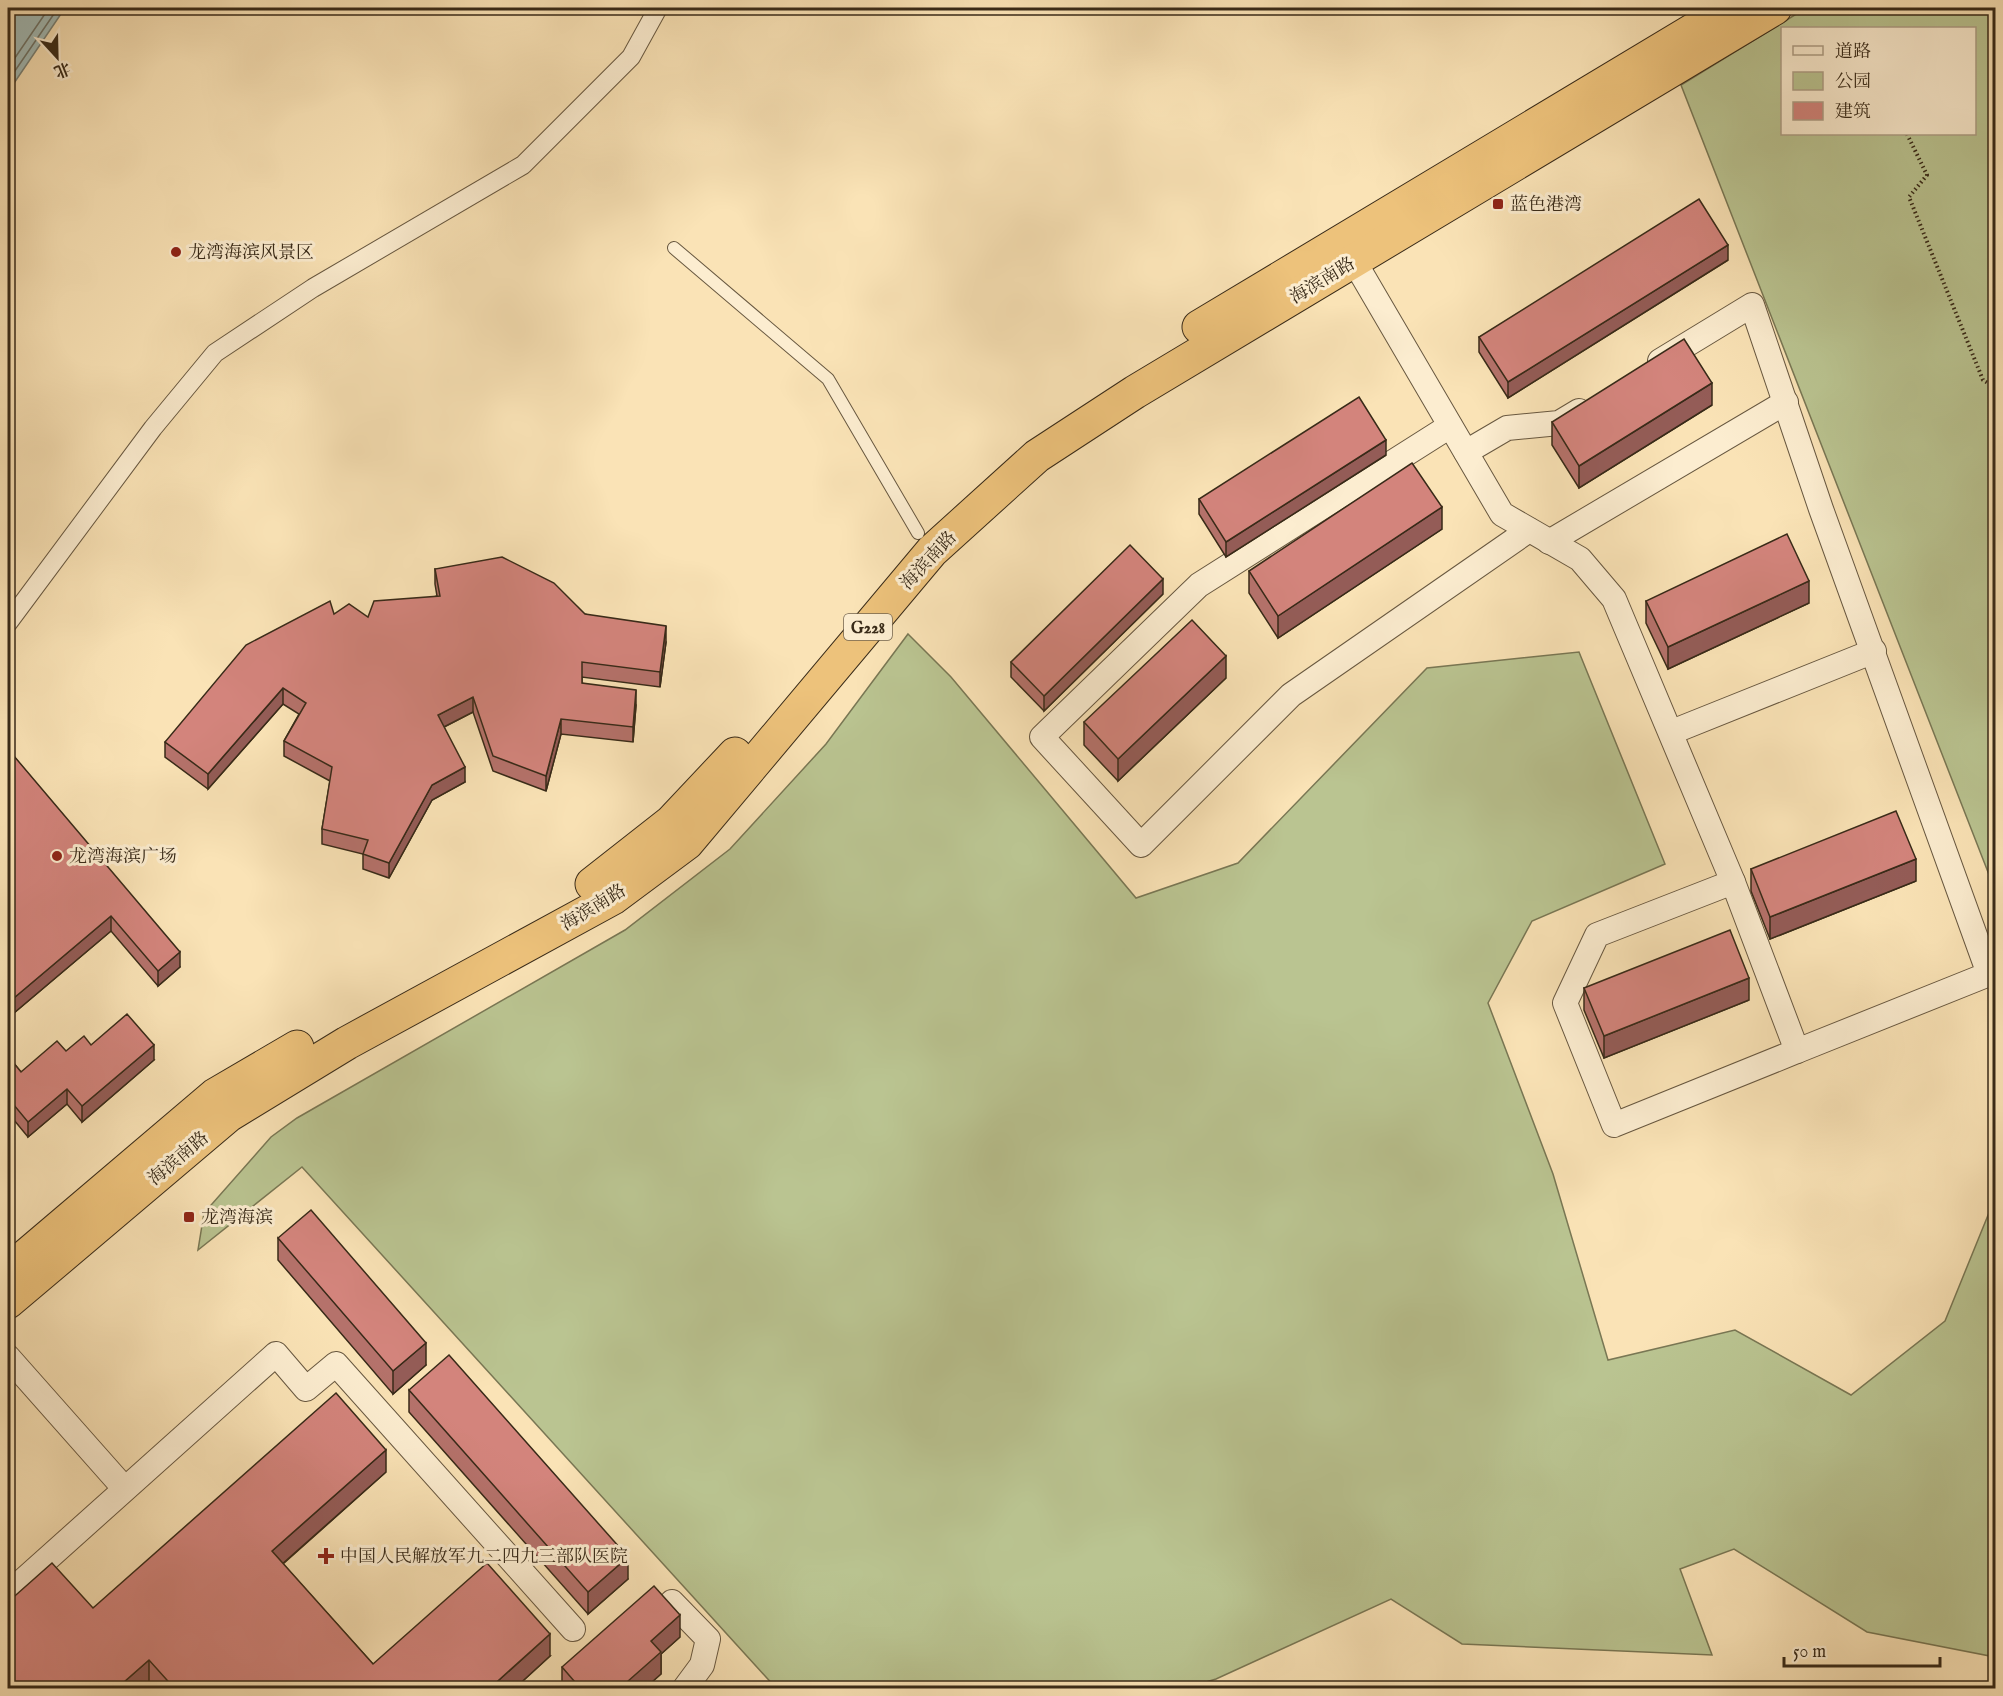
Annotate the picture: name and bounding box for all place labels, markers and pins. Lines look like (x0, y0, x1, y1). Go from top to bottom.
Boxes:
place label: 蓝色港湾 (1510, 194, 1582, 217)
marker: 蓝色港湾 (1491, 197, 1505, 211)
place label: 龙湾海滨风景区 (188, 242, 314, 265)
marker: 龙湾海滨风景区 (169, 245, 183, 259)
place label: 龙湾海滨广场 (69, 846, 177, 869)
marker: 龙湾海滨广场 (50, 849, 64, 863)
place label: 龙湾海滨 (201, 1207, 273, 1230)
marker: 龙湾海滨 (182, 1210, 196, 1224)
place label: 中国人民解放军九二四九三部队医院 (340, 1546, 628, 1569)
marker: 中国人民解放军九二四九三部队医院 (317, 1547, 335, 1565)

